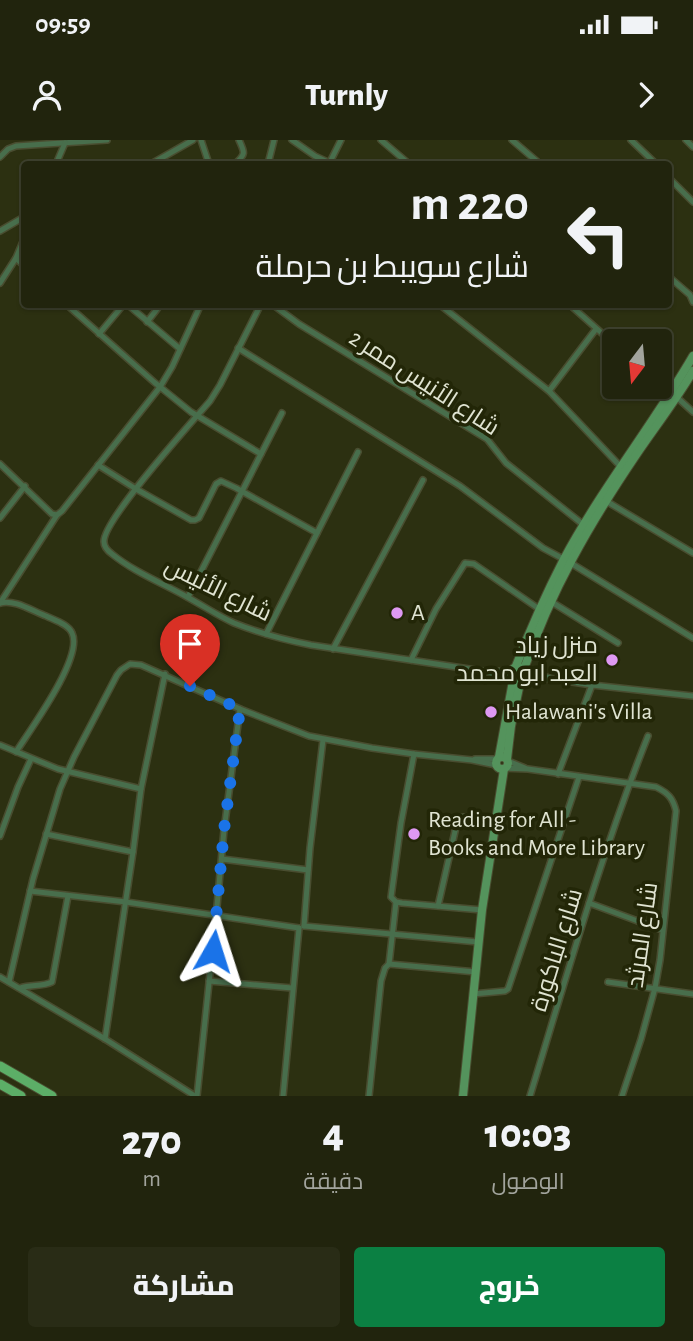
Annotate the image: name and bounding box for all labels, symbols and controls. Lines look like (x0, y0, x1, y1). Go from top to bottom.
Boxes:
text: 09:59 (35, 11, 91, 37)
icon: person (28, 76, 66, 114)
icon: forward (627, 76, 665, 114)
text: Turnly (305, 79, 388, 111)
text: 220 m (410, 180, 529, 229)
icon: left (553, 189, 644, 280)
text: شارع سويبط بن حرملة (256, 251, 529, 283)
street label: شارع الأنيس ممر 2 (343, 324, 504, 443)
north arrow (602, 329, 672, 399)
map controls (602, 329, 672, 399)
street label: شارع الأنيس (159, 552, 276, 629)
place label: A (411, 601, 425, 625)
marker: A (389, 605, 405, 621)
pin (160, 614, 220, 686)
icon: arrive (171, 625, 209, 663)
place label: منزل زياد العبد ابو محمد (456, 634, 598, 686)
marker: منزل زياد العبد ابو محمد (604, 652, 620, 668)
place label: Halawani's Villa (505, 700, 653, 724)
marker: Halawani's Villa (483, 704, 499, 720)
place label: Reading for All - Books and More Library (428, 808, 645, 860)
marker: Reading for All - Books and More Library (406, 826, 422, 842)
street label: شارع المرثد (623, 881, 665, 990)
street label: شارع الباكورة (526, 886, 590, 1015)
position arrow (176, 914, 250, 988)
text: 4 (322, 1113, 344, 1155)
text: 10:03 (485, 1113, 572, 1155)
text: 270 (121, 1120, 182, 1162)
text: m (142, 1168, 161, 1191)
text: دقيقة (303, 1171, 363, 1194)
text: الوصول (491, 1171, 565, 1194)
button: مشاركة (28, 1247, 340, 1327)
button: خروج (354, 1247, 665, 1327)

